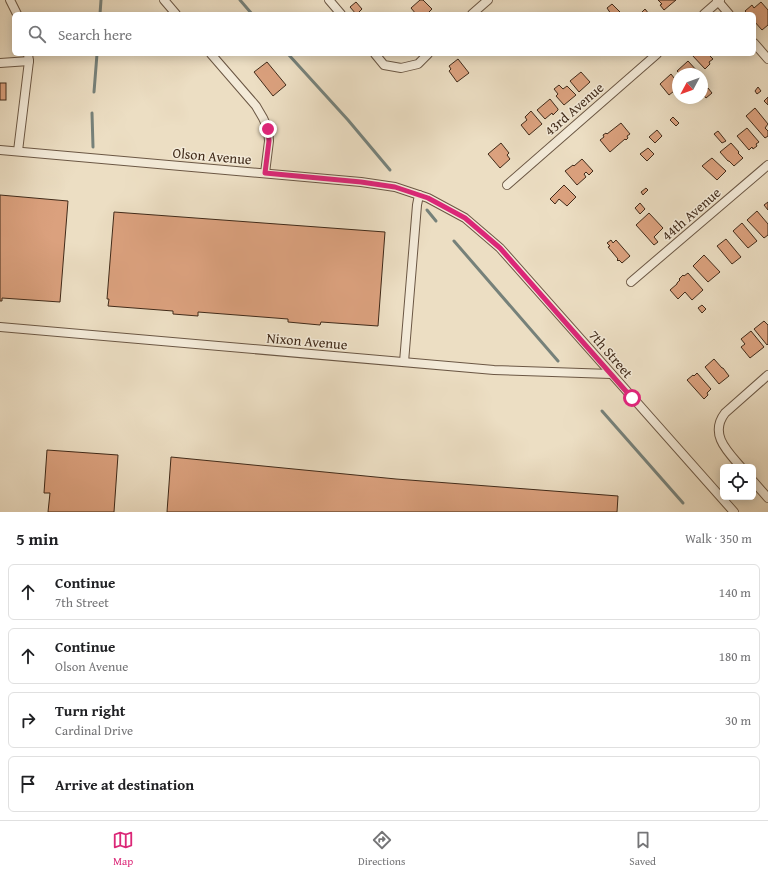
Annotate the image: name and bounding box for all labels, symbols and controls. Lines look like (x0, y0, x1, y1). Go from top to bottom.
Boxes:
search box (12, 12, 756, 56)
icon: search (26, 23, 48, 45)
text: Search here (58, 24, 132, 45)
north arrow (672, 68, 708, 104)
street label: 43rd Avenue (540, 77, 608, 140)
route end (259, 120, 277, 138)
street label: Olson Avenue (172, 143, 253, 169)
street label: 44th Avenue (657, 182, 725, 245)
street label: 7th Street (584, 326, 638, 383)
street label: Nixon Avenue (266, 328, 349, 355)
route start (623, 389, 641, 407)
map controls (720, 464, 756, 500)
button: locate (720, 464, 756, 500)
text: 5 min (16, 526, 58, 551)
text: Walk · 350 m (685, 529, 752, 548)
text: Continue (55, 572, 116, 593)
icon: ahead (17, 581, 39, 603)
text: 140 m (719, 583, 751, 602)
text: 7th Street (55, 593, 109, 612)
text: Continue (55, 636, 116, 657)
icon: ahead (17, 645, 39, 667)
text: 180 m (719, 647, 751, 666)
text: Olson Avenue (55, 657, 128, 676)
text: Turn right (55, 700, 126, 721)
icon: right (17, 709, 39, 731)
text: 30 m (725, 711, 751, 730)
text: Cardinal Drive (55, 721, 133, 740)
icon: arrive (17, 773, 39, 795)
text: Arrive at destination (55, 774, 194, 795)
tab: Map (112, 829, 134, 869)
tab: Directions (358, 829, 405, 869)
tab: Saved (629, 829, 656, 869)

